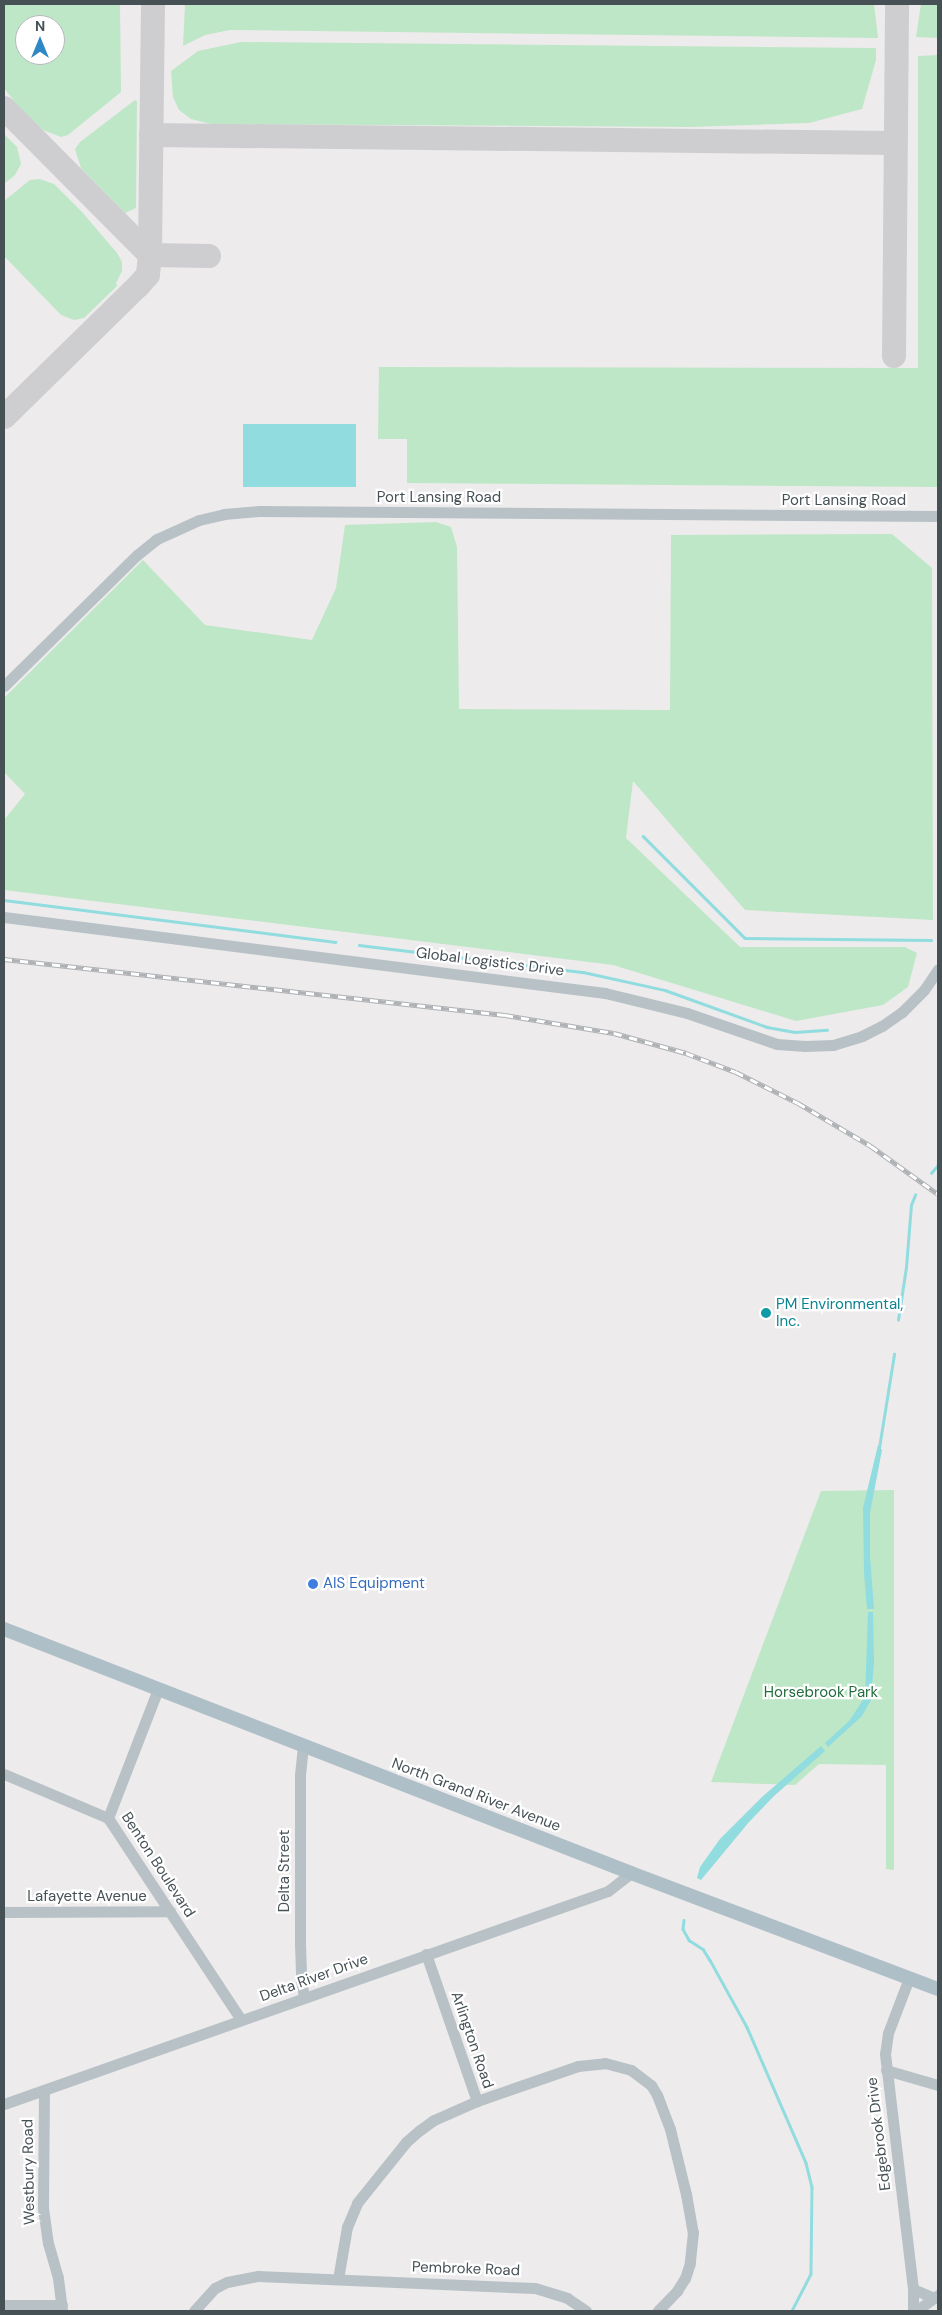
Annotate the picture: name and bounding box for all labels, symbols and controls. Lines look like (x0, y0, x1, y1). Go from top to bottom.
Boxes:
north arrow (15, 15, 65, 65)
text: N (35, 17, 45, 35)
street label: Port Lansing Road (377, 489, 501, 507)
street label: Port Lansing Road (782, 492, 906, 510)
street label: Global Logistics Drive (415, 944, 565, 980)
place label: PM Environmental, Inc. (776, 1295, 903, 1330)
marker: PM Environmental, Inc. (760, 1307, 772, 1319)
place label: AIS Equipment (323, 1575, 425, 1593)
marker: AIS Equipment (307, 1578, 319, 1590)
park label: Horsebrook Park (764, 1684, 878, 1702)
street label: North Grand River Avenue (389, 1754, 563, 1836)
street label: Benton Boulevard (117, 1809, 199, 1921)
street label: Delta Street (276, 1830, 294, 1912)
street label: Lafayette Avenue (27, 1888, 147, 1906)
street label: Delta River Drive (257, 1950, 371, 2006)
street label: Arlington Road (447, 1989, 497, 2091)
street label: Edgebrook Drive (863, 2076, 895, 2192)
street label: Westbury Road (19, 2119, 39, 2225)
street label: Pembroke Road (412, 2258, 520, 2280)

